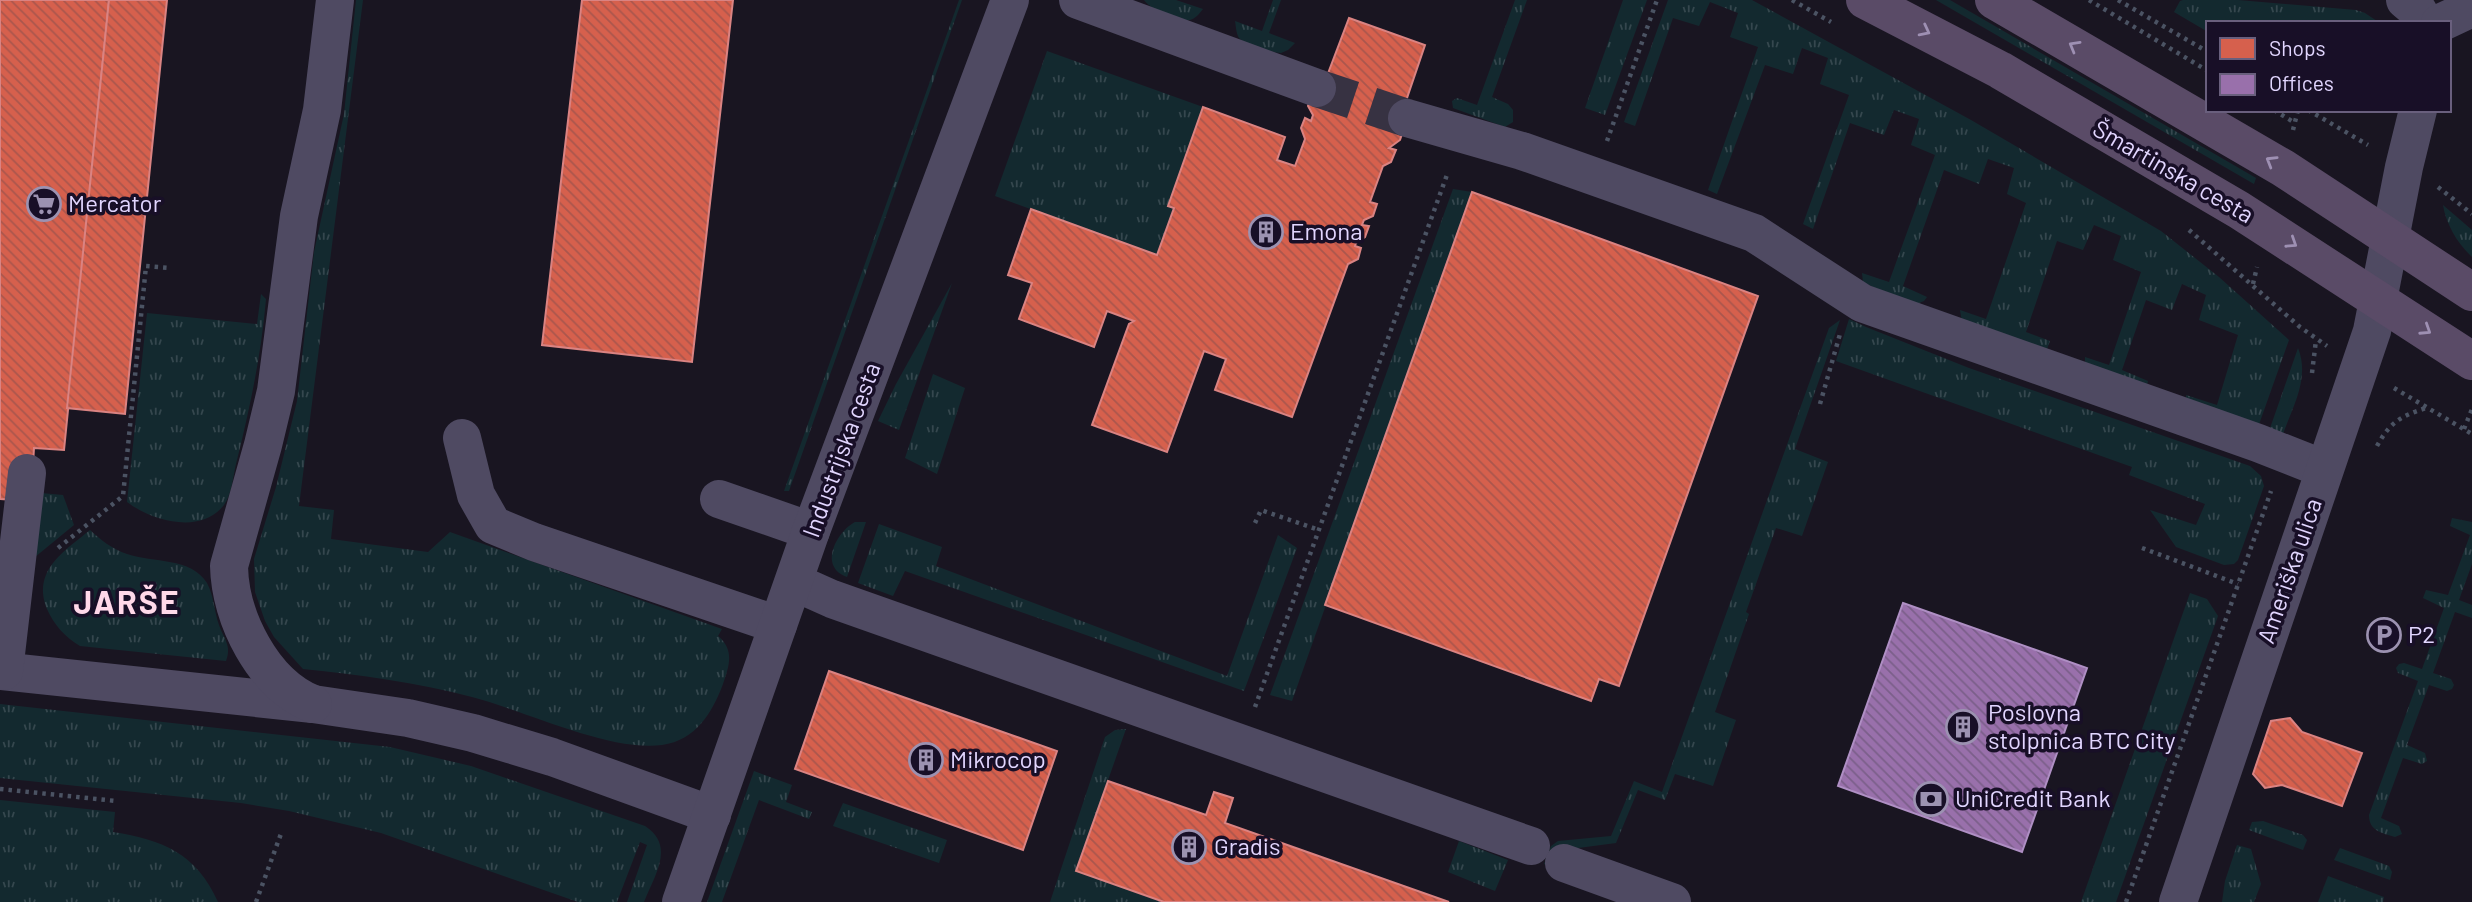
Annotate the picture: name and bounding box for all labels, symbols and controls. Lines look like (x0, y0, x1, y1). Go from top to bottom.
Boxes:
legend (2206, 21, 2451, 112)
one-way arrow (1918, 23, 1931, 37)
text: Shops (2269, 35, 2326, 60)
one-way arrow (2069, 41, 2082, 54)
text: Offices (2269, 70, 2334, 95)
street label: Šmartinska cesta (2088, 113, 2259, 228)
one-way arrow (2265, 156, 2278, 169)
supermarket icon: Mercator (25, 185, 63, 223)
place label: Mercator (68, 188, 162, 217)
building icon: Emona (1247, 213, 1285, 251)
place label: Emona (1290, 216, 1362, 245)
one-way arrow (2284, 235, 2297, 248)
one-way arrow (2418, 322, 2431, 335)
street label: Industrijska cesta (796, 358, 886, 541)
street label: Ameriška ulica (2250, 494, 2327, 647)
district label: JARŠE (74, 582, 180, 620)
parking icon: P2 (2365, 616, 2403, 654)
place label: P2 (2408, 619, 2435, 648)
place label: Poslovna stolpnica BTC City (1988, 697, 2176, 754)
building icon: Poslovna stolpnica BTC City (1944, 708, 1982, 746)
building icon: Mikrocop (907, 741, 945, 779)
place label: Mikrocop (950, 744, 1046, 773)
bank icon: UniCredit Bank (1912, 780, 1950, 818)
place label: UniCredit Bank (1955, 783, 2110, 812)
building icon: Gradis (1170, 828, 1208, 866)
place label: Gradis (1214, 831, 1280, 860)

